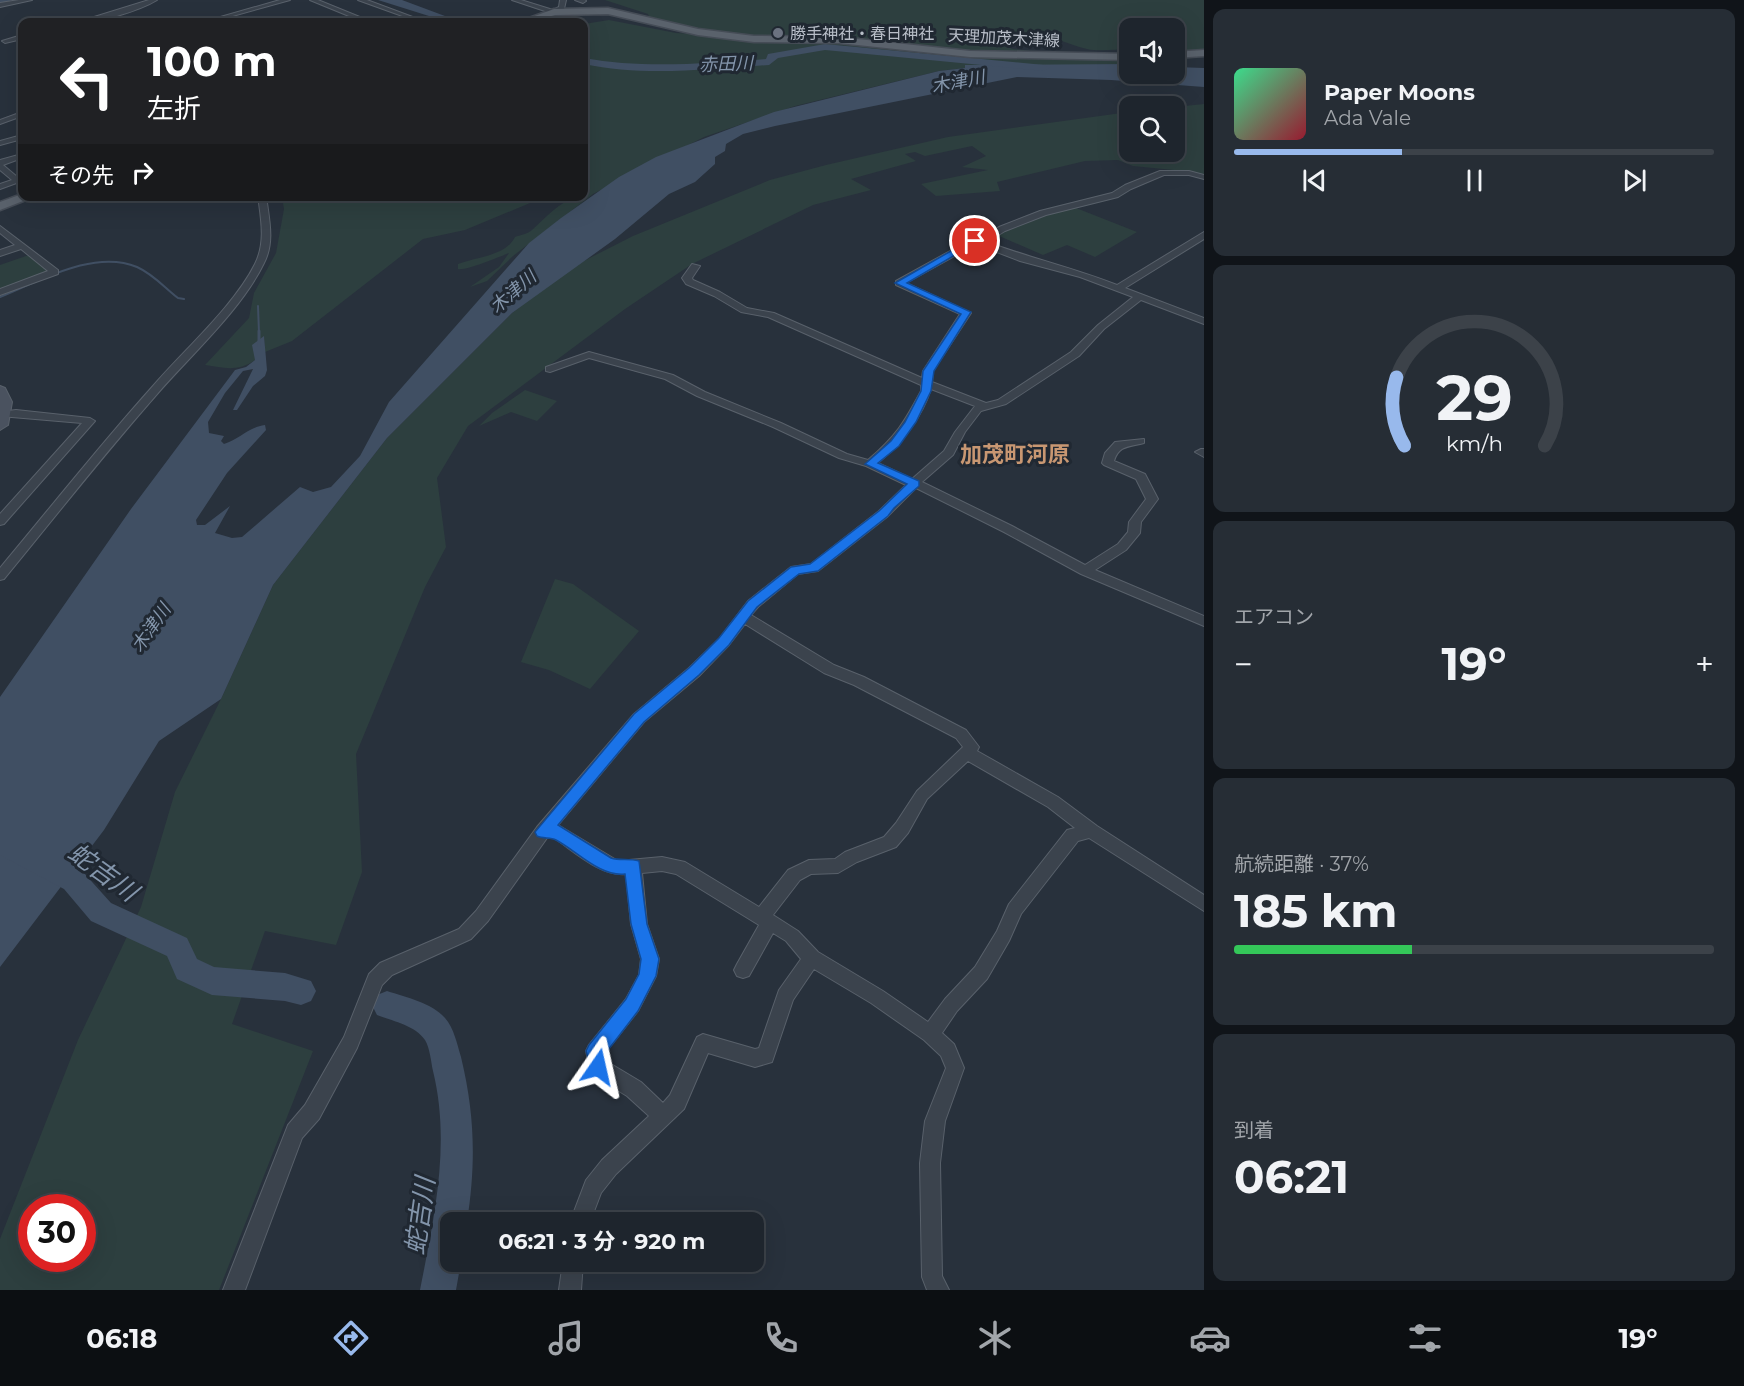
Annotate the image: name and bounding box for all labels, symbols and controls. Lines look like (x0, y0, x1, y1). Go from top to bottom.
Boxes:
map controls (1119, 18, 1185, 162)
button: sound (1119, 18, 1185, 84)
place label: 勝手神社・春日神社 (790, 24, 934, 43)
marker: 勝手神社・春日神社 (771, 26, 785, 40)
street label: 天理加茂木津線 (948, 26, 1060, 50)
text: 100 m (147, 35, 276, 87)
icon: left (48, 42, 126, 120)
water label: 赤田川 (699, 52, 755, 76)
water label: 木津川 (929, 66, 989, 98)
text: Paper Moons (1324, 79, 1475, 106)
text: 左折 (147, 92, 201, 125)
button: search (1119, 96, 1185, 162)
text: Ada Vale (1324, 106, 1411, 130)
icon: right (126, 156, 159, 189)
text: その先 (48, 162, 114, 189)
icon: previous (1298, 164, 1331, 197)
icon: pause (1458, 164, 1491, 197)
icon: next (1618, 164, 1651, 197)
pin (949, 215, 1000, 266)
icon: arrive (958, 224, 991, 257)
water label: 木津川 (485, 265, 542, 318)
text: 29 (1436, 360, 1512, 436)
text: km/h (1445, 430, 1503, 456)
district label: 加茂町河原 (960, 441, 1070, 468)
water label: 木津川 (127, 598, 177, 656)
text: エアコン (1234, 605, 1314, 629)
text: 19° (1441, 636, 1507, 691)
text: − (1234, 644, 1253, 684)
text: + (1695, 644, 1714, 684)
water label: 蛇吉川 (62, 836, 146, 910)
text: 航続距離 · 37% (1234, 852, 1369, 876)
text: 185 km (1234, 883, 1397, 938)
position arrow (566, 1035, 630, 1099)
text: 到着 (1234, 1118, 1274, 1142)
text: 06:21 (1234, 1149, 1349, 1204)
water label: 蛇吉川 (399, 1172, 442, 1257)
speed limit sign: 30 (18, 1194, 96, 1272)
text: 06:21 · 3 分 · 920 m (499, 1228, 705, 1255)
icon: directions (330, 1317, 372, 1359)
icon: music (545, 1317, 587, 1359)
icon: phone (760, 1317, 802, 1359)
icon: climate (974, 1317, 1016, 1359)
icon: car (1189, 1317, 1231, 1359)
icon: filters (1404, 1317, 1446, 1359)
text: 06:18 (86, 1322, 157, 1355)
text: 19° (1619, 1322, 1658, 1355)

